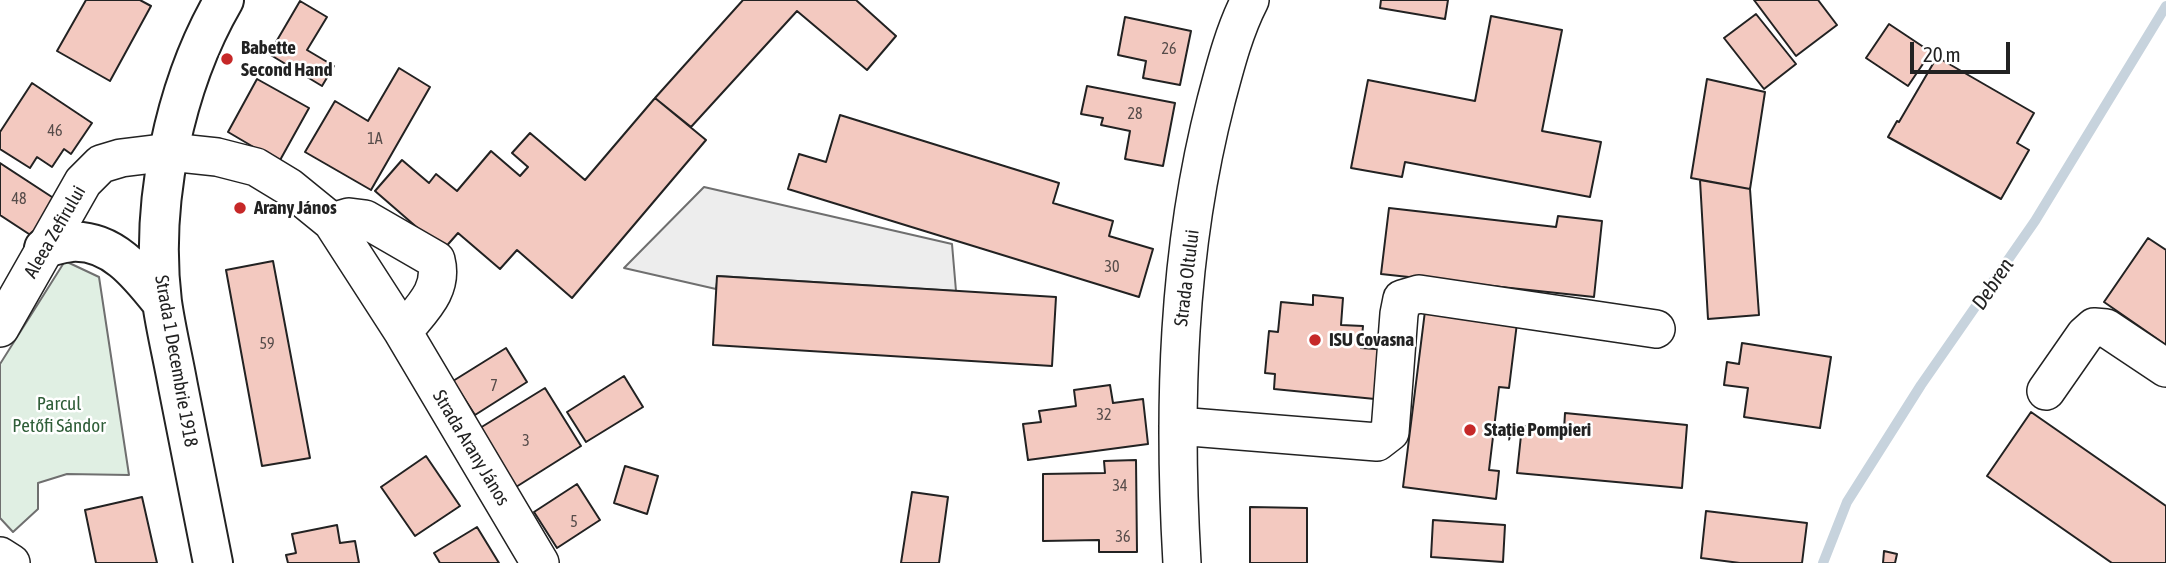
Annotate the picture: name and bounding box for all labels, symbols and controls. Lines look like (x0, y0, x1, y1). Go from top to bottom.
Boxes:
scale bar (1914, 28, 2014, 72)
place label: Babette Second Hand (241, 37, 332, 81)
house number: 26 (1161, 39, 1177, 59)
text: 20 m (1923, 42, 1961, 66)
marker: Babette Second Hand (219, 51, 235, 67)
house number: 28 (1127, 104, 1143, 124)
house number: 46 (47, 121, 63, 141)
house number: 1A (367, 129, 383, 149)
street label: Aleea Zefirului (19, 182, 91, 282)
house number: 48 (11, 189, 27, 209)
place label: Arany János (254, 197, 337, 219)
marker: Arany János (232, 200, 248, 216)
street label: Strada Oltului (1170, 228, 1204, 328)
water label: Debren (1967, 254, 2019, 314)
house number: 30 (1104, 257, 1120, 277)
street label: Strada 1 Decembrie 1918 (150, 273, 202, 449)
place label: ISU Covasna (1329, 329, 1414, 351)
marker: ISU Covasna (1307, 332, 1323, 348)
house number: 59 (259, 334, 275, 354)
house number: 7 (490, 376, 498, 396)
street label: Strada Arany János (428, 386, 514, 510)
park label: Parcul Petőfi Sándor (12, 393, 106, 437)
house number: 32 (1096, 405, 1112, 425)
place label: Stație Pompieri (1484, 419, 1591, 441)
marker: Stație Pompieri (1462, 422, 1478, 438)
house number: 3 (522, 431, 530, 451)
house number: 34 (1112, 476, 1128, 496)
house number: 5 (570, 512, 578, 532)
house number: 36 (1115, 527, 1131, 547)

